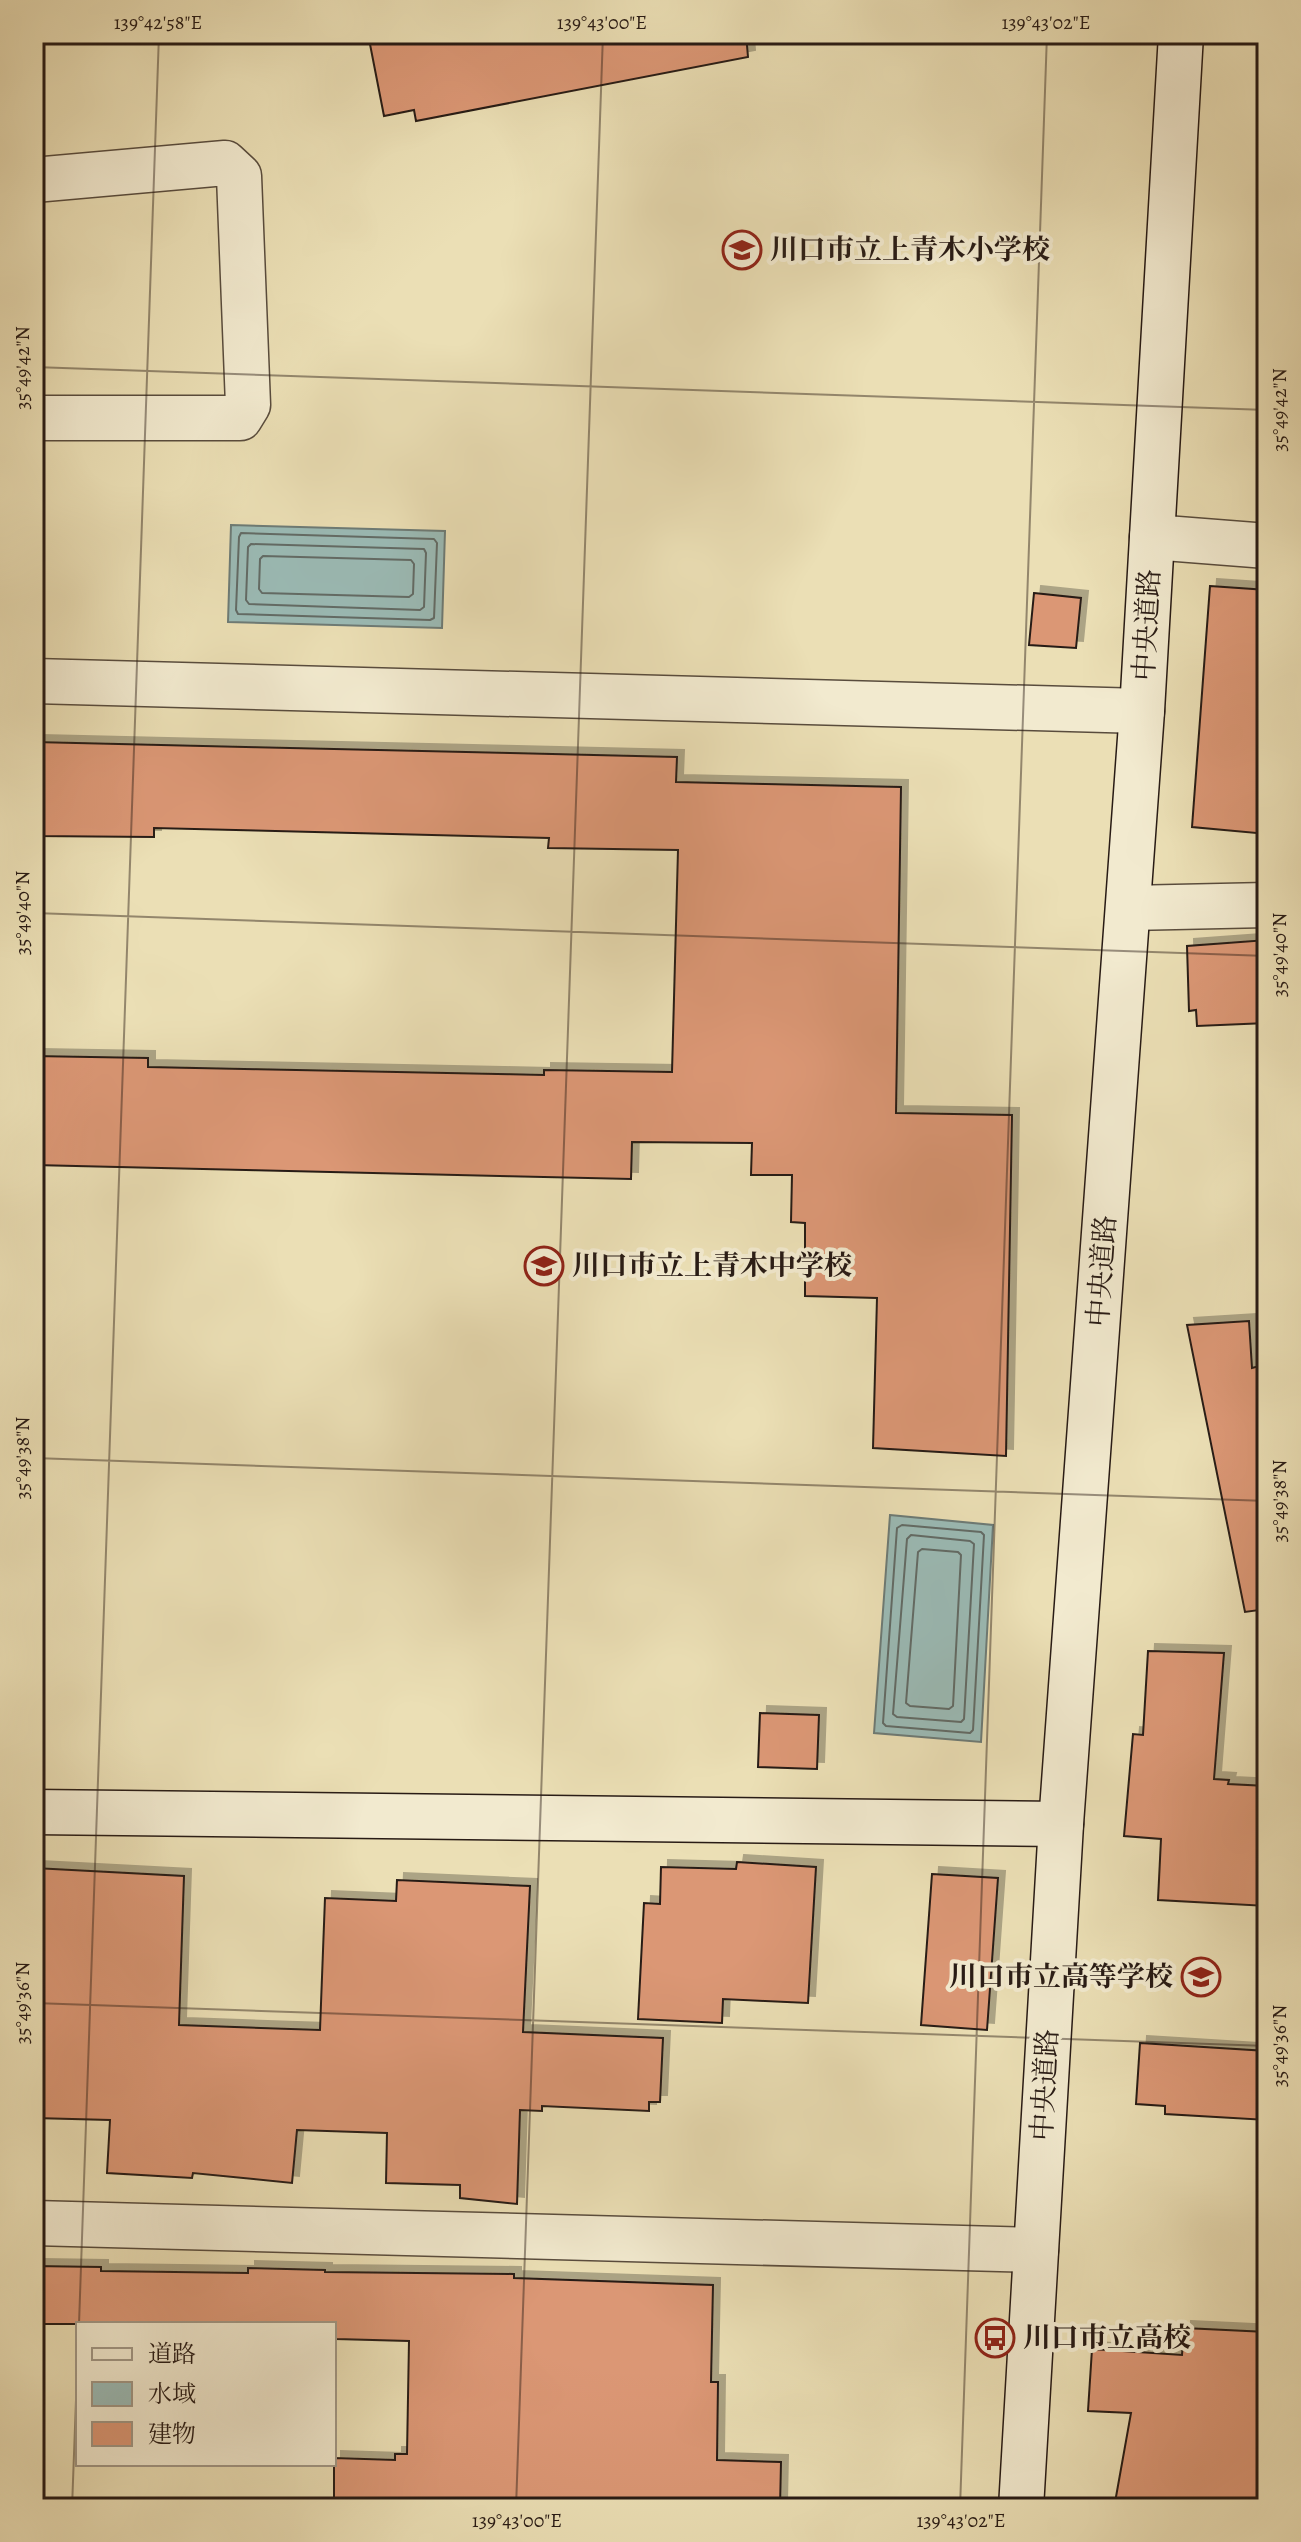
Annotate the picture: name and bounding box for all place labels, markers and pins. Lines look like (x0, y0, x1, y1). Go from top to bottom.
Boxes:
school or university icon: 川口市立上青木小学校 (721, 229, 763, 271)
place label: 川口市立上青木小学校 (770, 231, 1050, 269)
school or university icon: 川口市立上青木中学校 (523, 1245, 565, 1287)
place label: 川口市立上青木中学校 (572, 1247, 852, 1285)
school or university icon: 川口市立高等学校 (1180, 1956, 1222, 1998)
place label: 川口市立高等学校 (949, 1958, 1173, 1996)
bus stop icon: 川口市立高校 (974, 2317, 1016, 2359)
place label: 川口市立高校 (1023, 2319, 1191, 2357)

